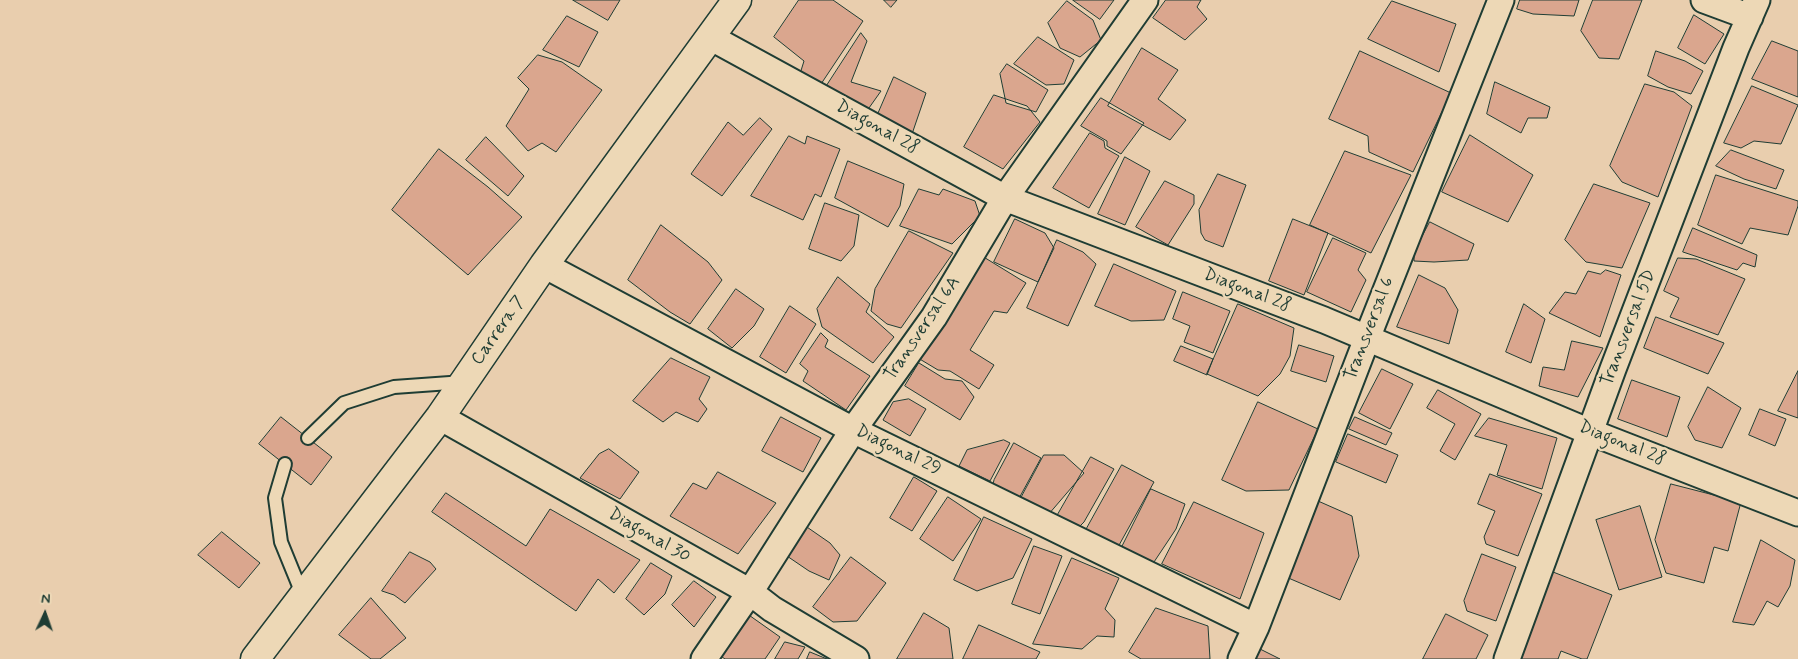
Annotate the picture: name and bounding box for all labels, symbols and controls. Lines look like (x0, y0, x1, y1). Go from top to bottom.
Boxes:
street label: Diagonal 28 (832, 96, 922, 160)
street label: Diagonal 28 (1200, 264, 1294, 318)
street label: Transversal 5D (1597, 267, 1661, 389)
street label: Transversal 6A (880, 273, 966, 385)
street label: Transversal 6 (1340, 274, 1400, 384)
street label: Carrera 7 (467, 292, 531, 370)
street label: Diagonal 28 (1575, 417, 1669, 471)
street label: Diagonal 29 (852, 421, 944, 481)
street label: Diagonal 30 (604, 504, 694, 568)
north arrow (20, 589, 70, 639)
text: N (41, 590, 51, 608)

